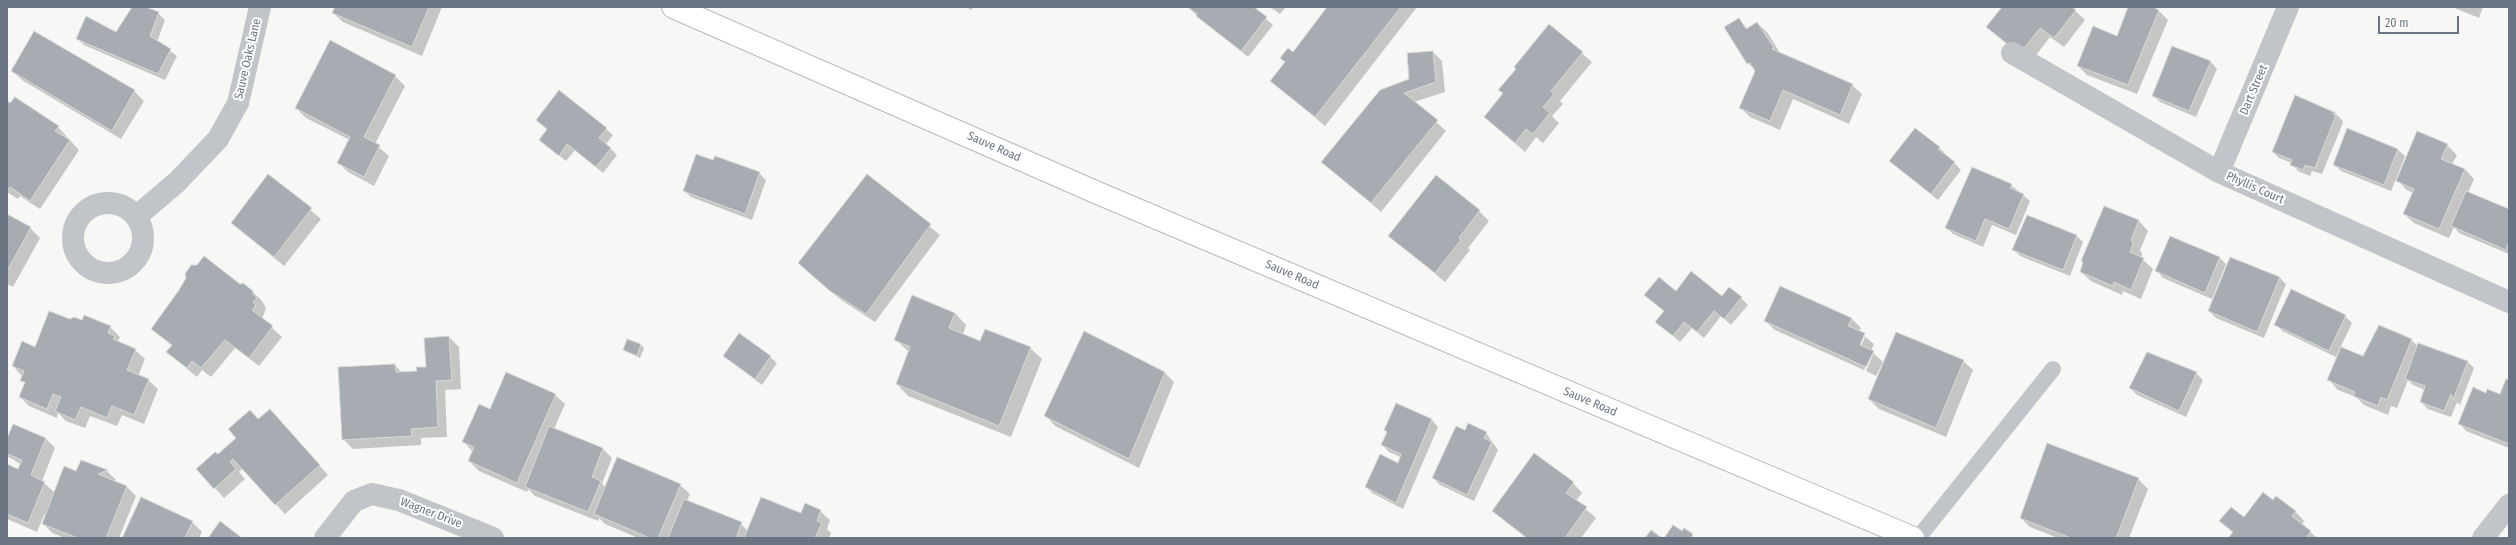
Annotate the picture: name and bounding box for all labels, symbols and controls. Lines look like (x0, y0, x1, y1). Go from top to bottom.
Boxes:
scale bar (2380, 8, 2461, 34)
text: 20 m (2385, 16, 2409, 30)
street label: Sauve Oaks Lane (232, 17, 264, 101)
street label: Dart Street (2237, 63, 2271, 117)
street label: Sauve Road (965, 129, 1023, 165)
street label: Phyllis Court (2224, 169, 2286, 207)
street label: Sauve Road (1263, 257, 1321, 293)
street label: Sauve Road (1561, 384, 1619, 420)
street label: Wagner Drive (398, 495, 464, 531)

